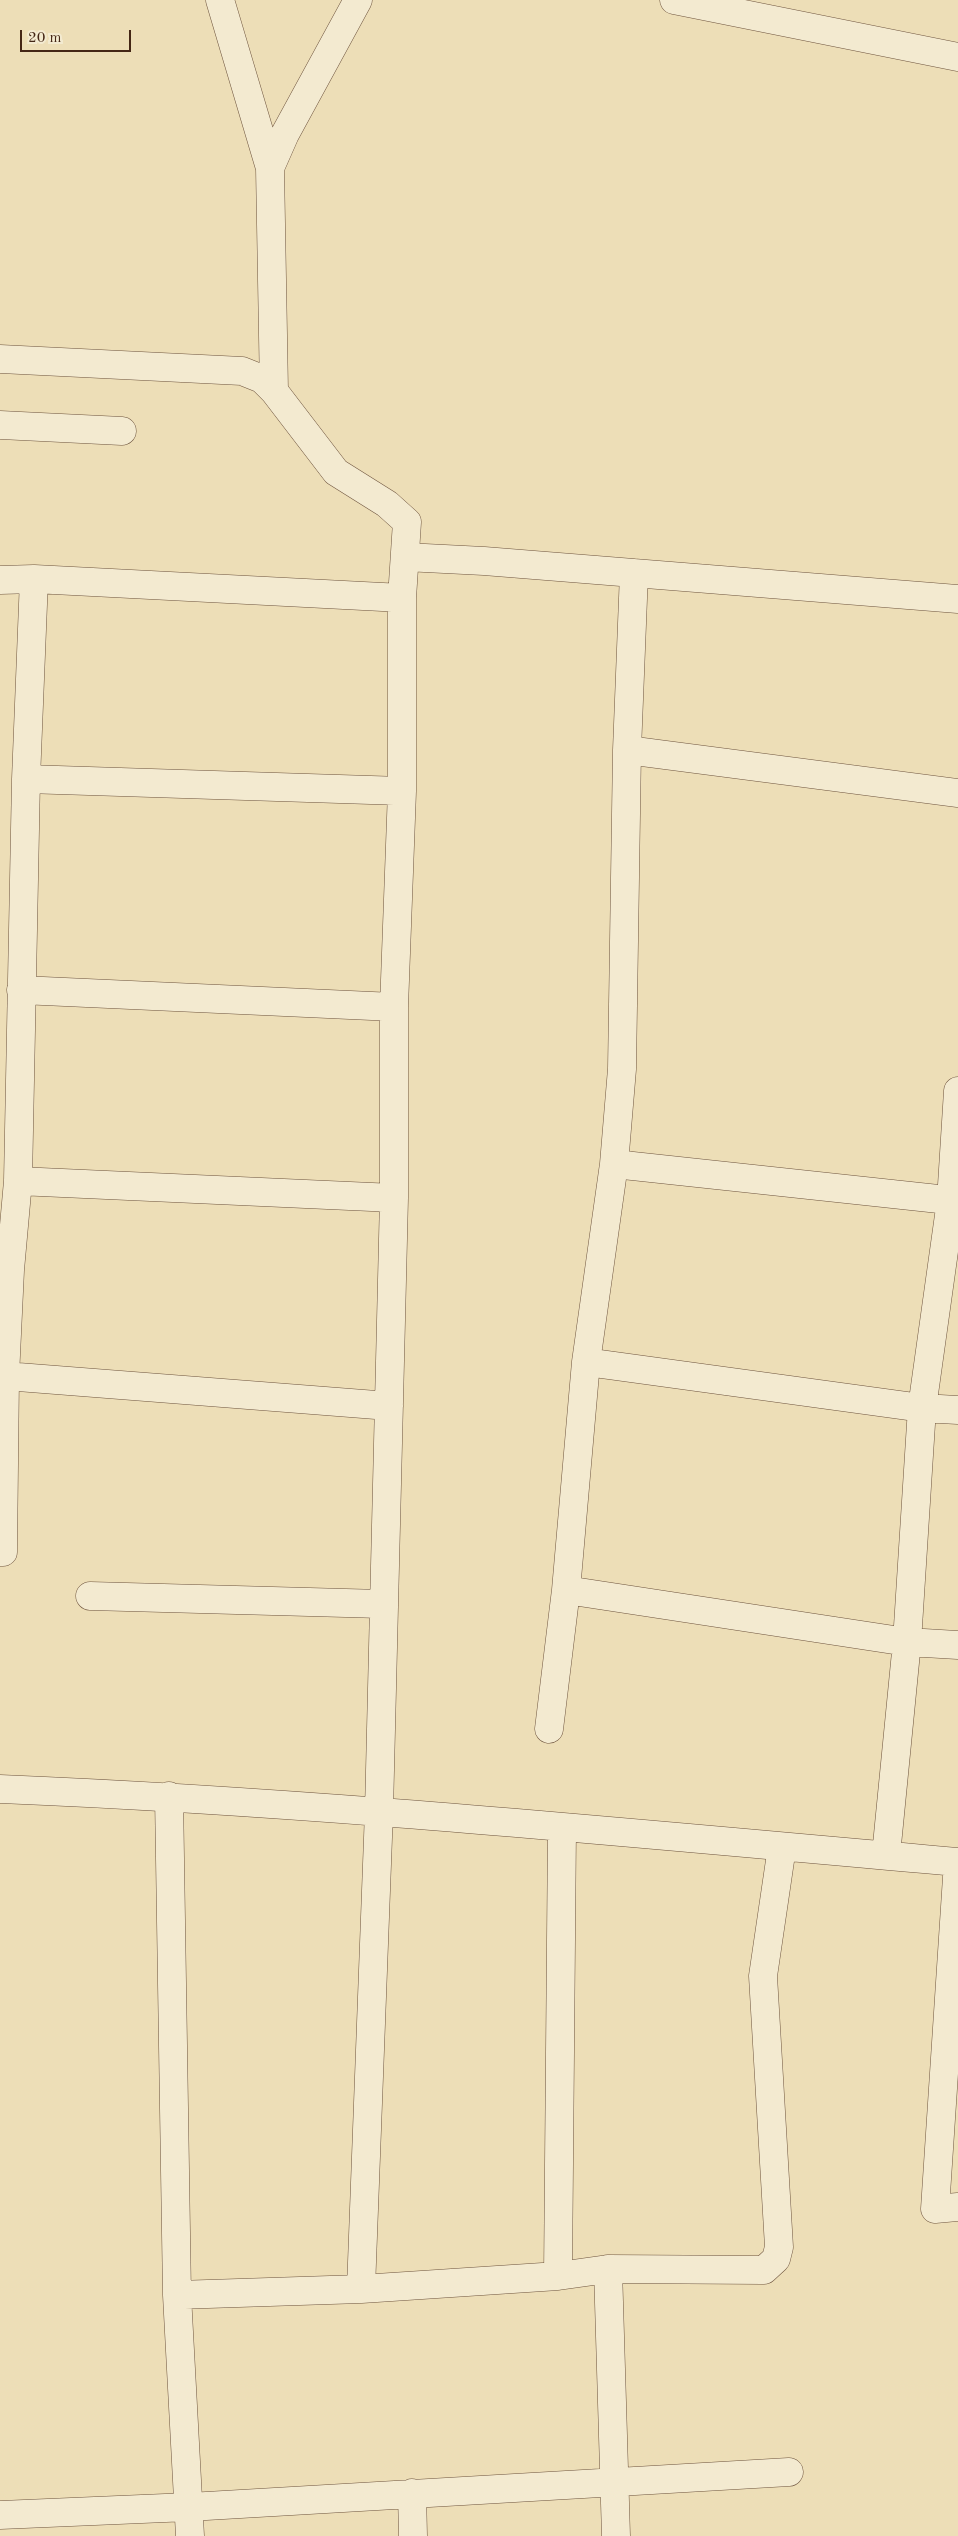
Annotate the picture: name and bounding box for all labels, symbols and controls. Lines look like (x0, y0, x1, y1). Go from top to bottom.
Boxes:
scale bar (22, 20, 134, 52)
text: 20 m (28, 31, 62, 46)

